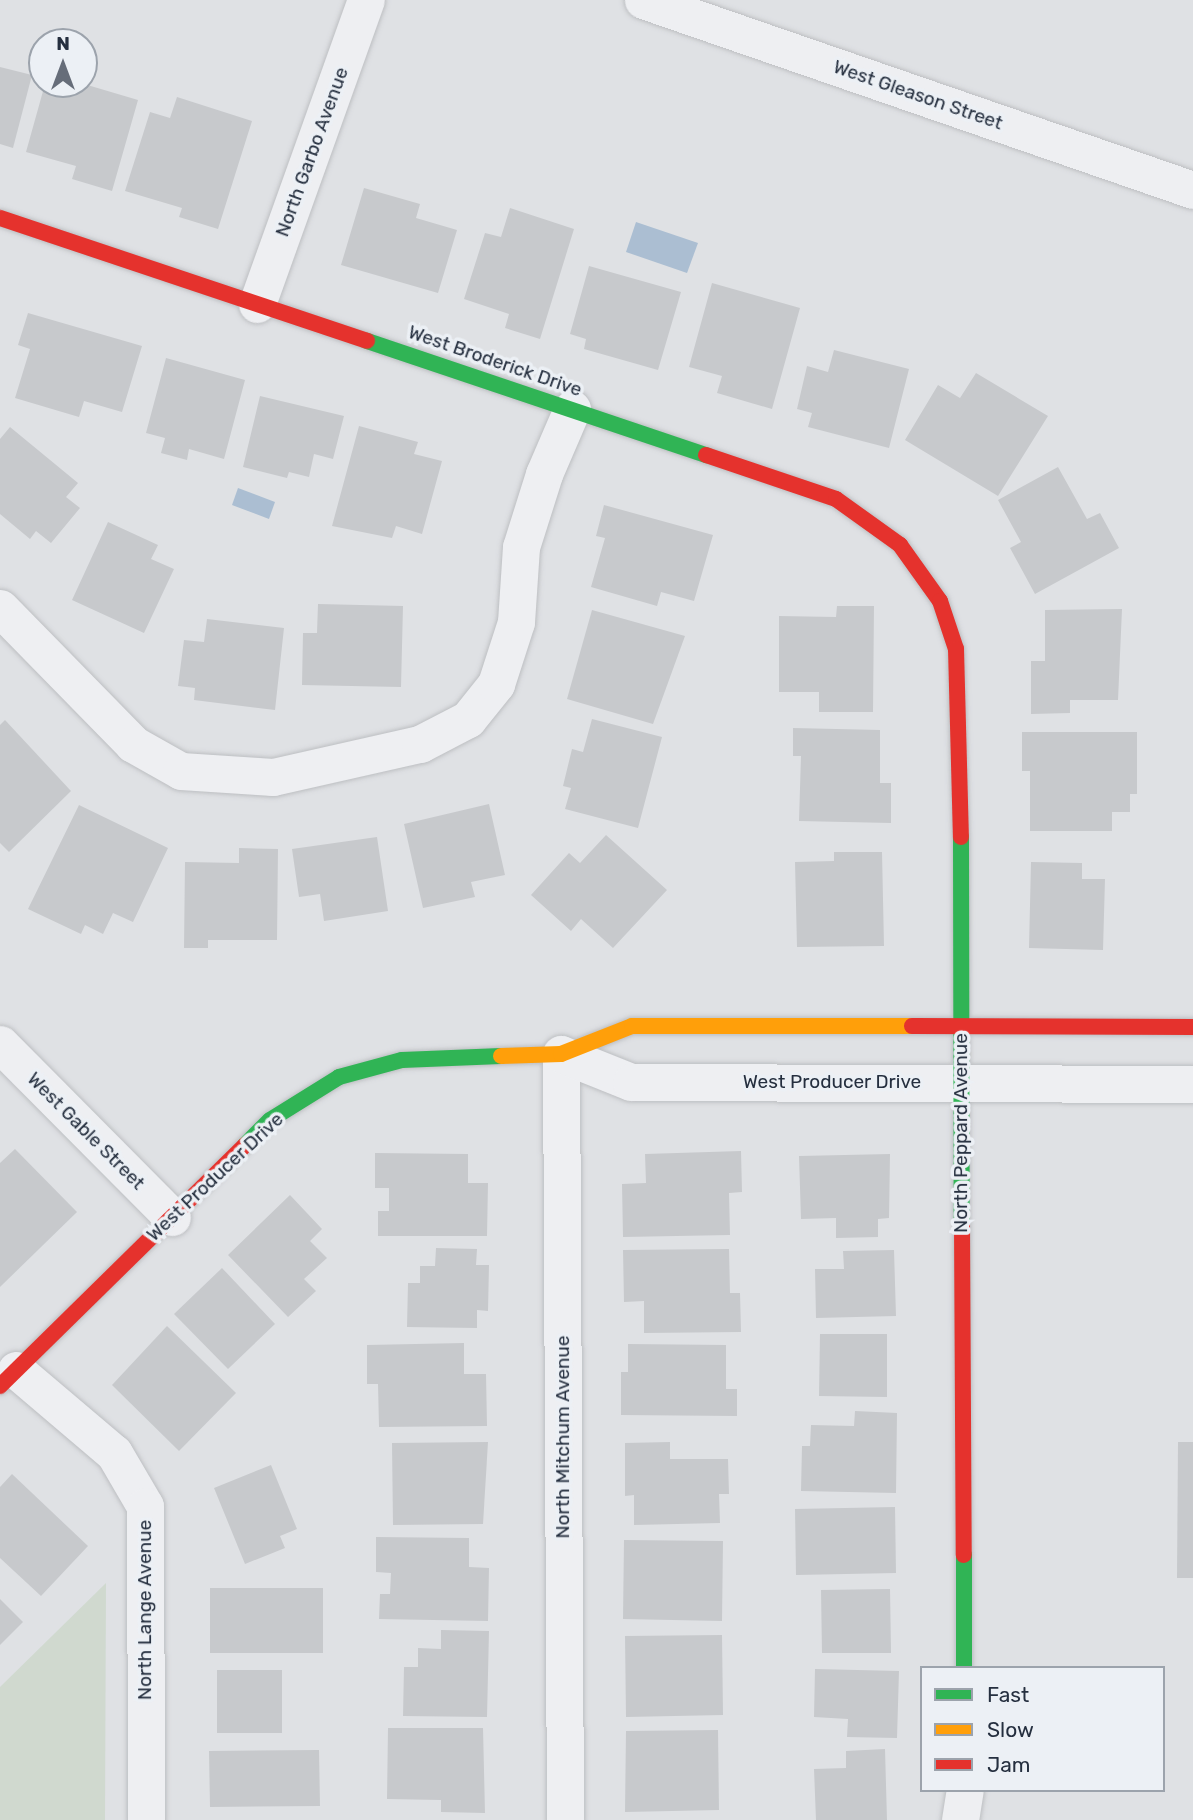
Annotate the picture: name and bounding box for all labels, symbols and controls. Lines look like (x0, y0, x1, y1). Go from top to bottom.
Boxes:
north arrow (28, 28, 98, 98)
text: N (56, 32, 70, 55)
street label: West Gleason Street (830, 55, 1006, 135)
street label: North Garbo Avenue (271, 64, 353, 240)
street label: West Broderick Drive (405, 321, 585, 401)
street label: North Peppard Avenue (950, 1033, 972, 1233)
street label: West Gable Street (23, 1068, 149, 1194)
street label: West Producer Drive (743, 1071, 921, 1093)
street label: West Producer Drive (142, 1108, 288, 1246)
street label: North Mitchum Avenue (552, 1335, 574, 1539)
street label: North Lange Avenue (134, 1520, 156, 1700)
legend (920, 1666, 1165, 1792)
text: Fast (987, 1682, 1029, 1707)
text: Slow (987, 1717, 1034, 1742)
text: Jam (987, 1752, 1031, 1777)

